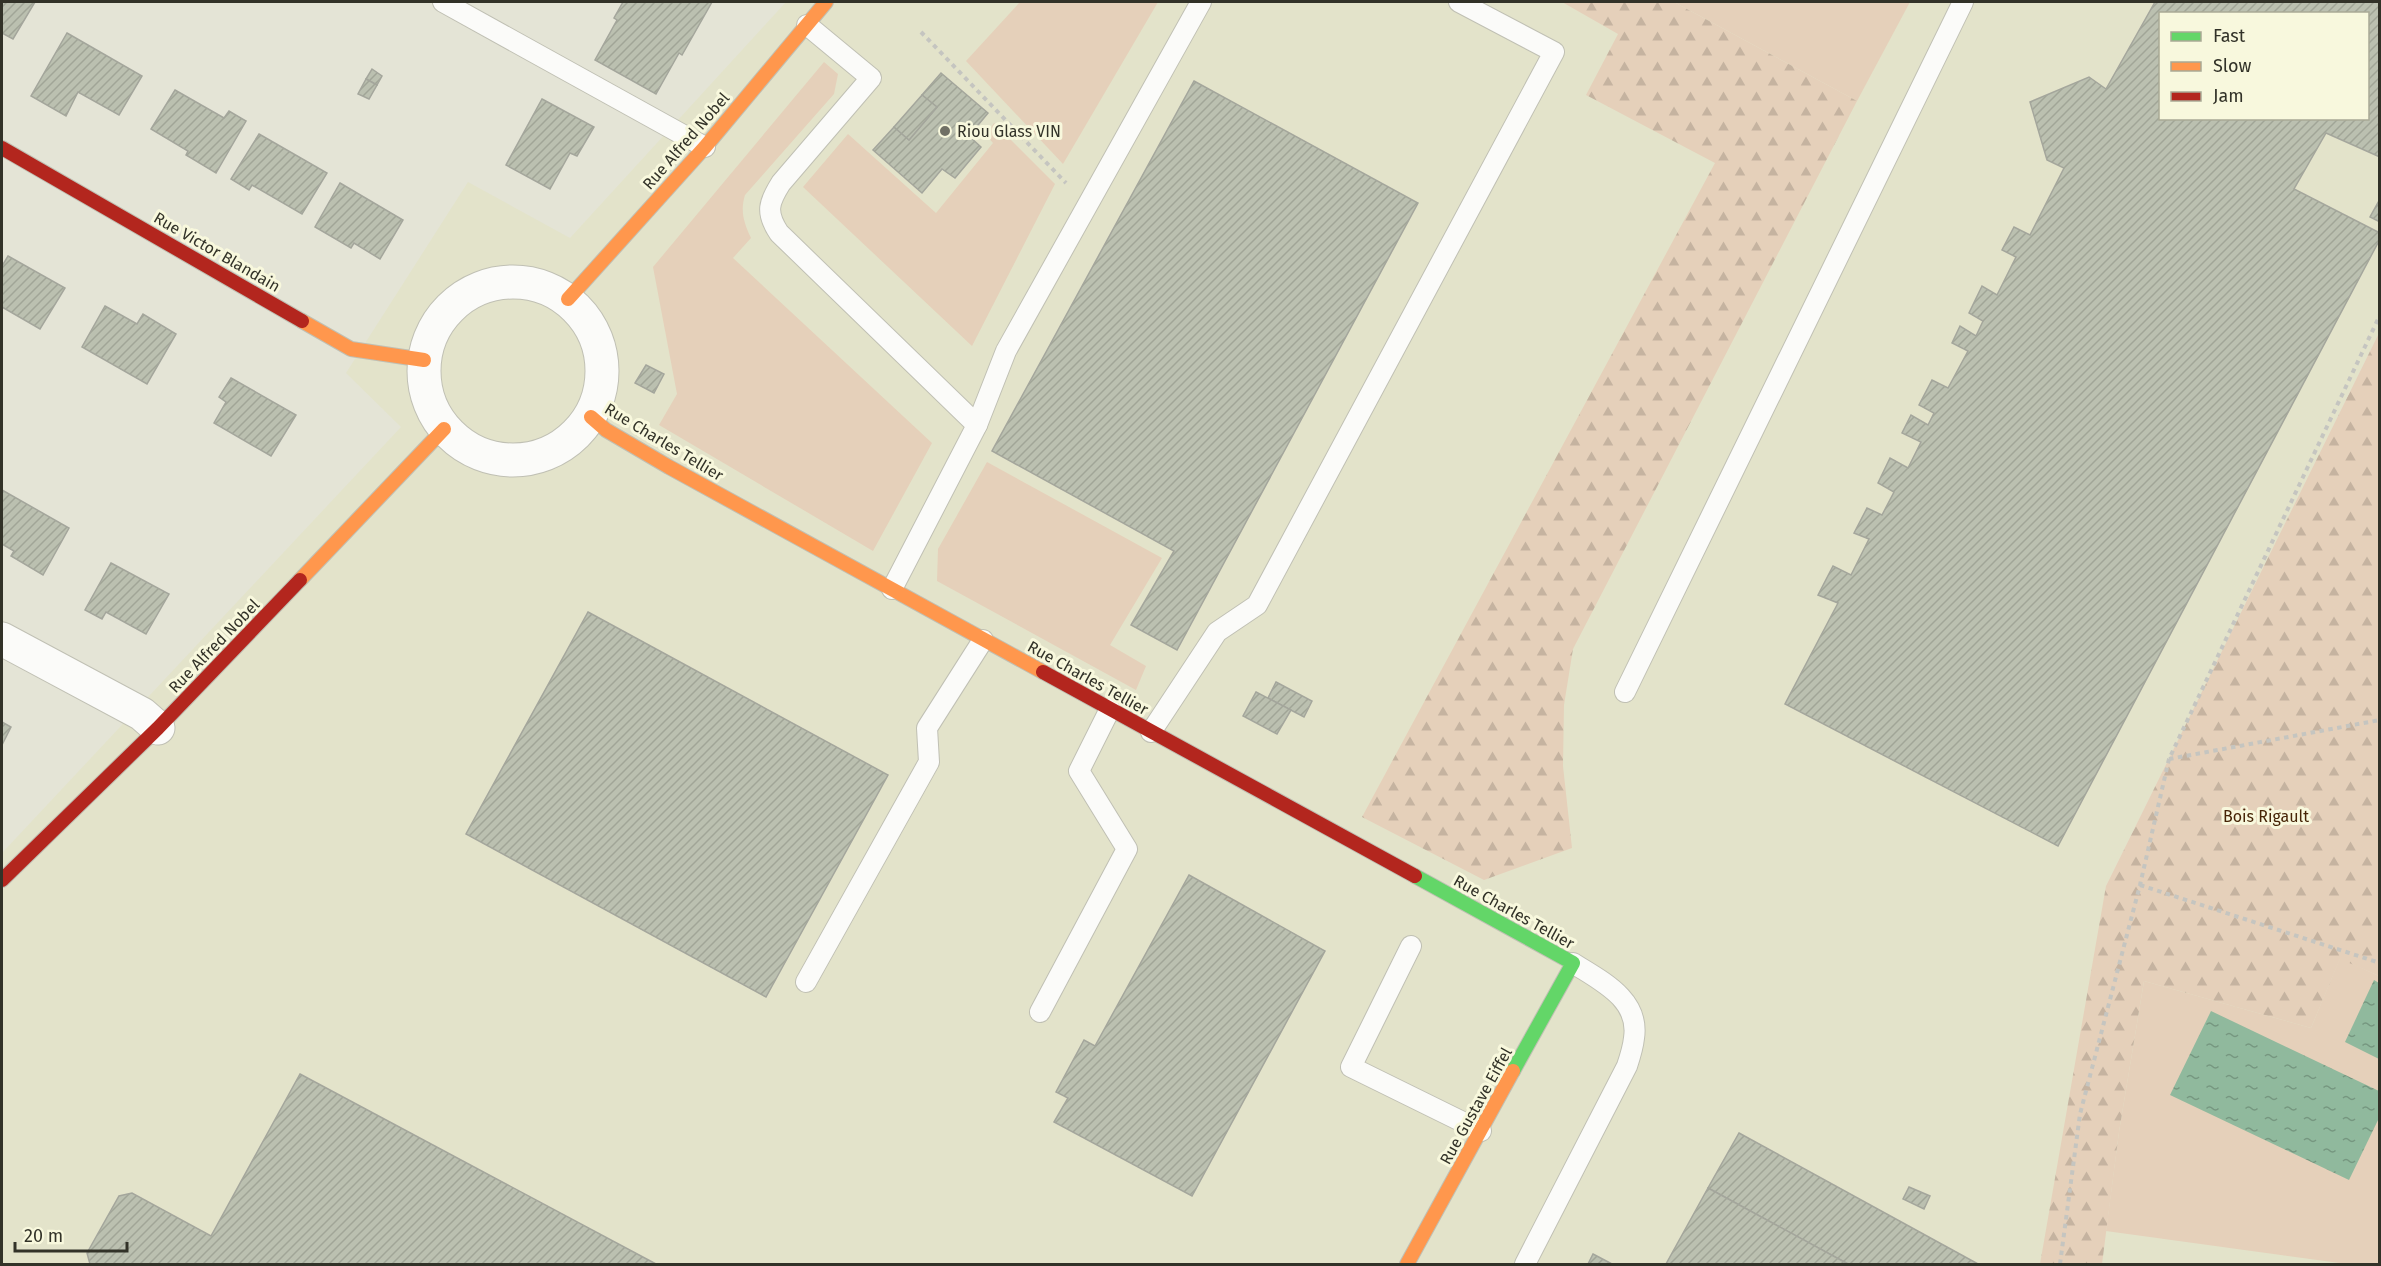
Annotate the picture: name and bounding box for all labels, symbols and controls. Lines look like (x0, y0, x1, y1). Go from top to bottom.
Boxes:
legend (2159, 12, 2369, 120)
text: Fast (2213, 25, 2246, 47)
text: Slow (2213, 55, 2252, 77)
text: Jam (2213, 85, 2244, 107)
street label: Rue Alfred Nobel (639, 88, 734, 193)
place label: Riou Glass VIN (957, 122, 1061, 141)
marker: Riou Glass VIN (938, 124, 952, 138)
street label: Rue Victor Blandain (150, 208, 284, 296)
street label: Rue Charles Tellier (601, 399, 727, 485)
street label: Rue Alfred Nobel (165, 595, 264, 697)
street label: Rue Charles Tellier (1024, 637, 1152, 719)
park label: Bois Rigault (2223, 807, 2309, 826)
street label: Rue Charles Tellier (1450, 871, 1578, 953)
street label: Rue Gustave Eiffel (1436, 1044, 1516, 1168)
scale bar (15, 1215, 128, 1253)
text: 20 m (24, 1225, 63, 1247)

